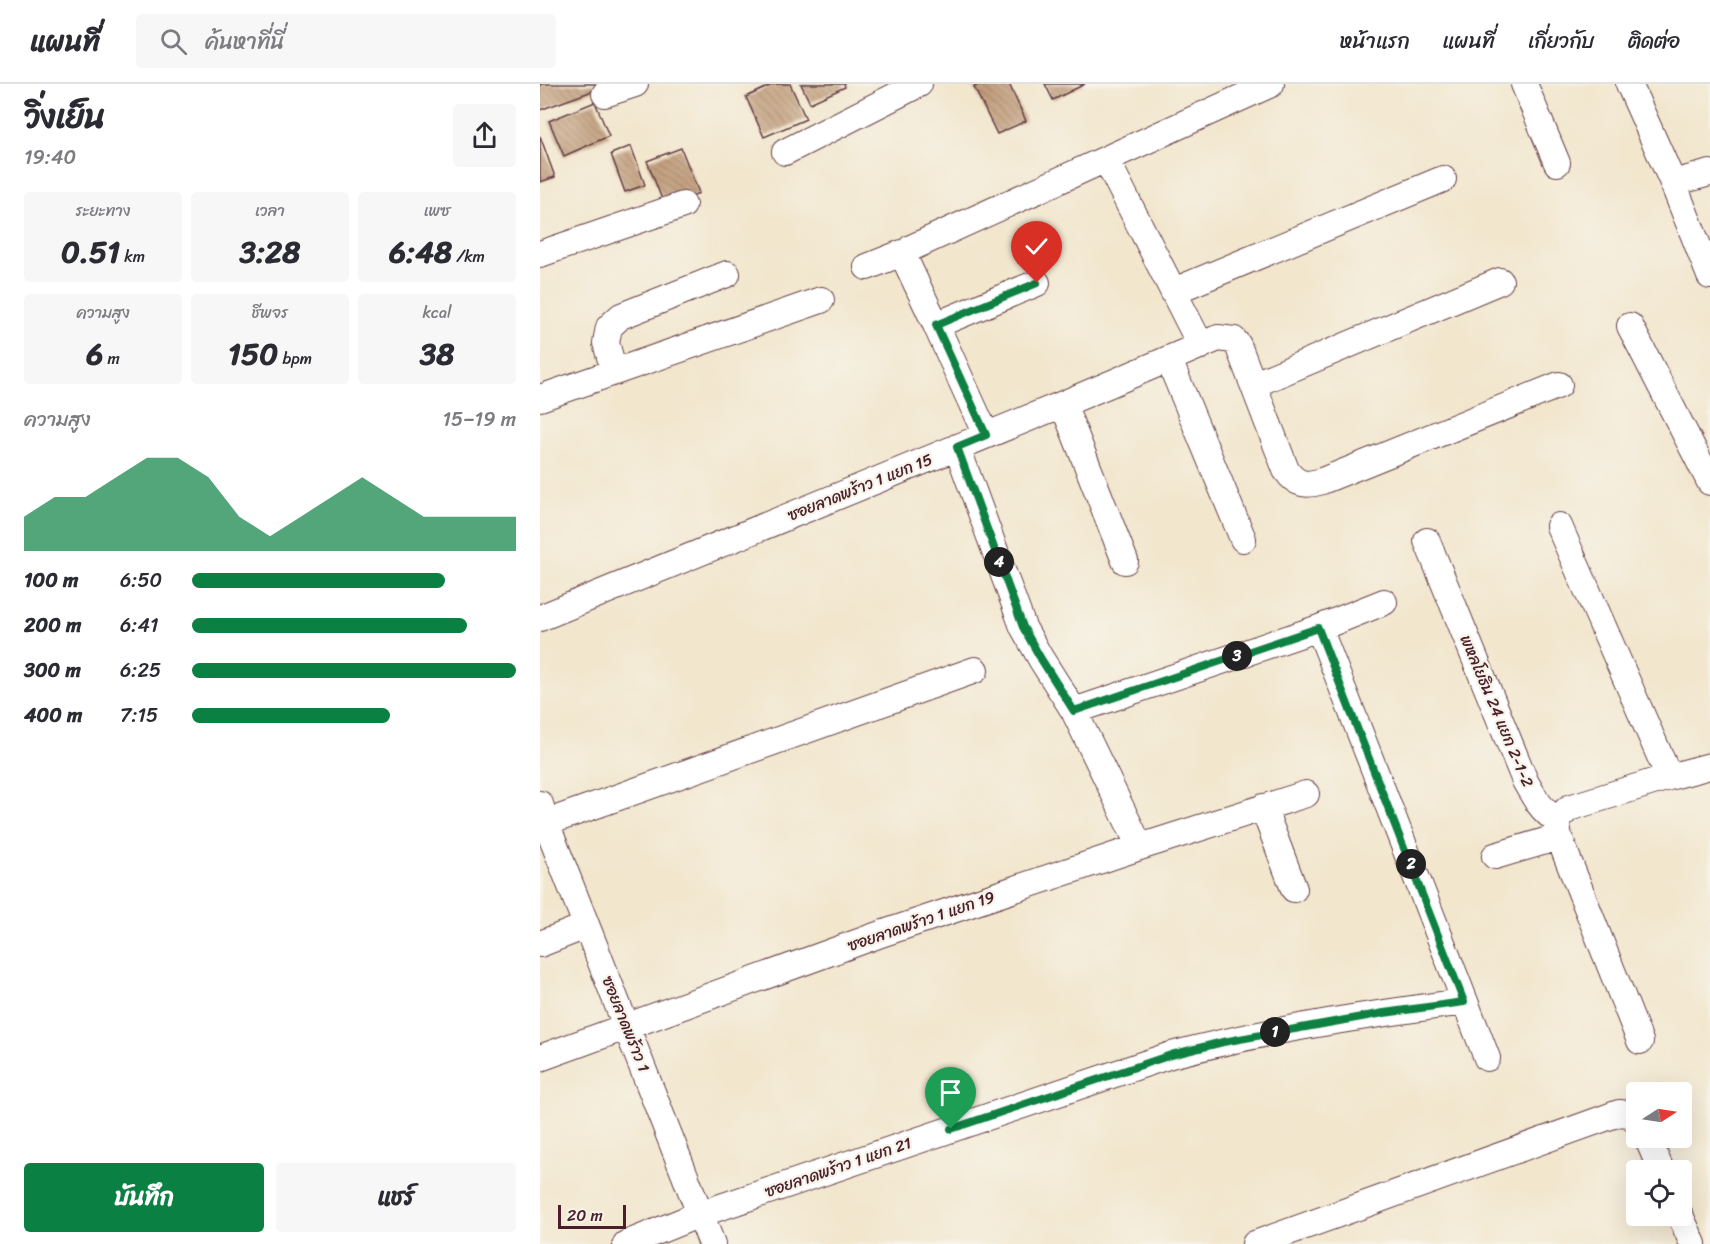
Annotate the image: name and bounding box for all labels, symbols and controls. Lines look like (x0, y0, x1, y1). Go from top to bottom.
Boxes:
search box (136, 14, 556, 68)
text: แผนที่ (30, 17, 100, 66)
text: ค้นหาที่นี่ (205, 22, 285, 61)
text: หน้าแรก (1340, 22, 1410, 60)
text: แผนที่ (1443, 22, 1495, 60)
text: เกี่ยวกับ (1528, 22, 1595, 60)
text: ติดต่อ (1628, 22, 1680, 60)
icon: search (157, 25, 190, 58)
text: วิ่งเย็น (24, 88, 105, 146)
button: share (453, 104, 516, 167)
text: 19:40 (24, 140, 76, 175)
text: ระยะทาง (76, 196, 130, 225)
text: เวลา (255, 196, 285, 225)
text: เพซ (424, 196, 450, 225)
pin (1011, 221, 1062, 283)
text: 0.51 (61, 225, 120, 279)
text: 3:28 (240, 225, 300, 279)
text: 6:48 (389, 225, 452, 279)
icon: check (1020, 230, 1053, 263)
text: km (120, 242, 145, 271)
text: /km (452, 242, 485, 271)
text: ความสูง (76, 298, 130, 327)
text: ชีพจร (252, 298, 288, 327)
text: kcal (422, 298, 452, 327)
text: 6 (86, 327, 103, 381)
text: 150 (228, 327, 278, 381)
text: 38 (420, 327, 454, 381)
text: m (103, 344, 120, 373)
text: bpm (278, 344, 312, 373)
text: ความสูง (24, 402, 90, 437)
text: 15–19 m (442, 402, 516, 437)
street label: ซอยลาดพร้าว 1 แยก 15 (783, 445, 937, 529)
pin: 4 (984, 547, 1014, 577)
text: 4 (994, 547, 1004, 576)
text: 100 m (24, 563, 78, 598)
text: 6:50 (120, 563, 162, 598)
text: 200 m (24, 608, 81, 643)
text: 6:41 (120, 608, 158, 643)
street label: พหลโยธิน 24 แยก 2-1-2 (1452, 630, 1542, 792)
pin: 3 (1222, 641, 1252, 671)
text: 3 (1233, 641, 1241, 670)
text: 300 m (24, 653, 81, 688)
text: 6:25 (120, 653, 161, 688)
text: 400 m (24, 698, 82, 733)
text: 7:15 (120, 698, 158, 733)
pin: 2 (1396, 849, 1426, 879)
text: 2 (1406, 849, 1416, 878)
street label: ซอยลาดพร้าว 1 แยก 19 (843, 882, 999, 960)
street label: ซอยลาดพร้าว 1 (594, 972, 659, 1077)
pin: 1 (1260, 1017, 1290, 1047)
text: 1 (1272, 1017, 1278, 1046)
pin (925, 1067, 976, 1129)
icon: arrive (934, 1076, 967, 1109)
north arrow (1626, 1082, 1692, 1148)
map controls (1626, 1082, 1692, 1226)
street label: ซอยลาดพร้าว 1 แยก 21 (761, 1128, 915, 1206)
button: locate (1626, 1160, 1692, 1226)
button: บันทึก (24, 1163, 264, 1232)
button: แชร์ (276, 1163, 516, 1232)
text: 20 m (567, 1201, 603, 1230)
scale bar (558, 1202, 626, 1230)

